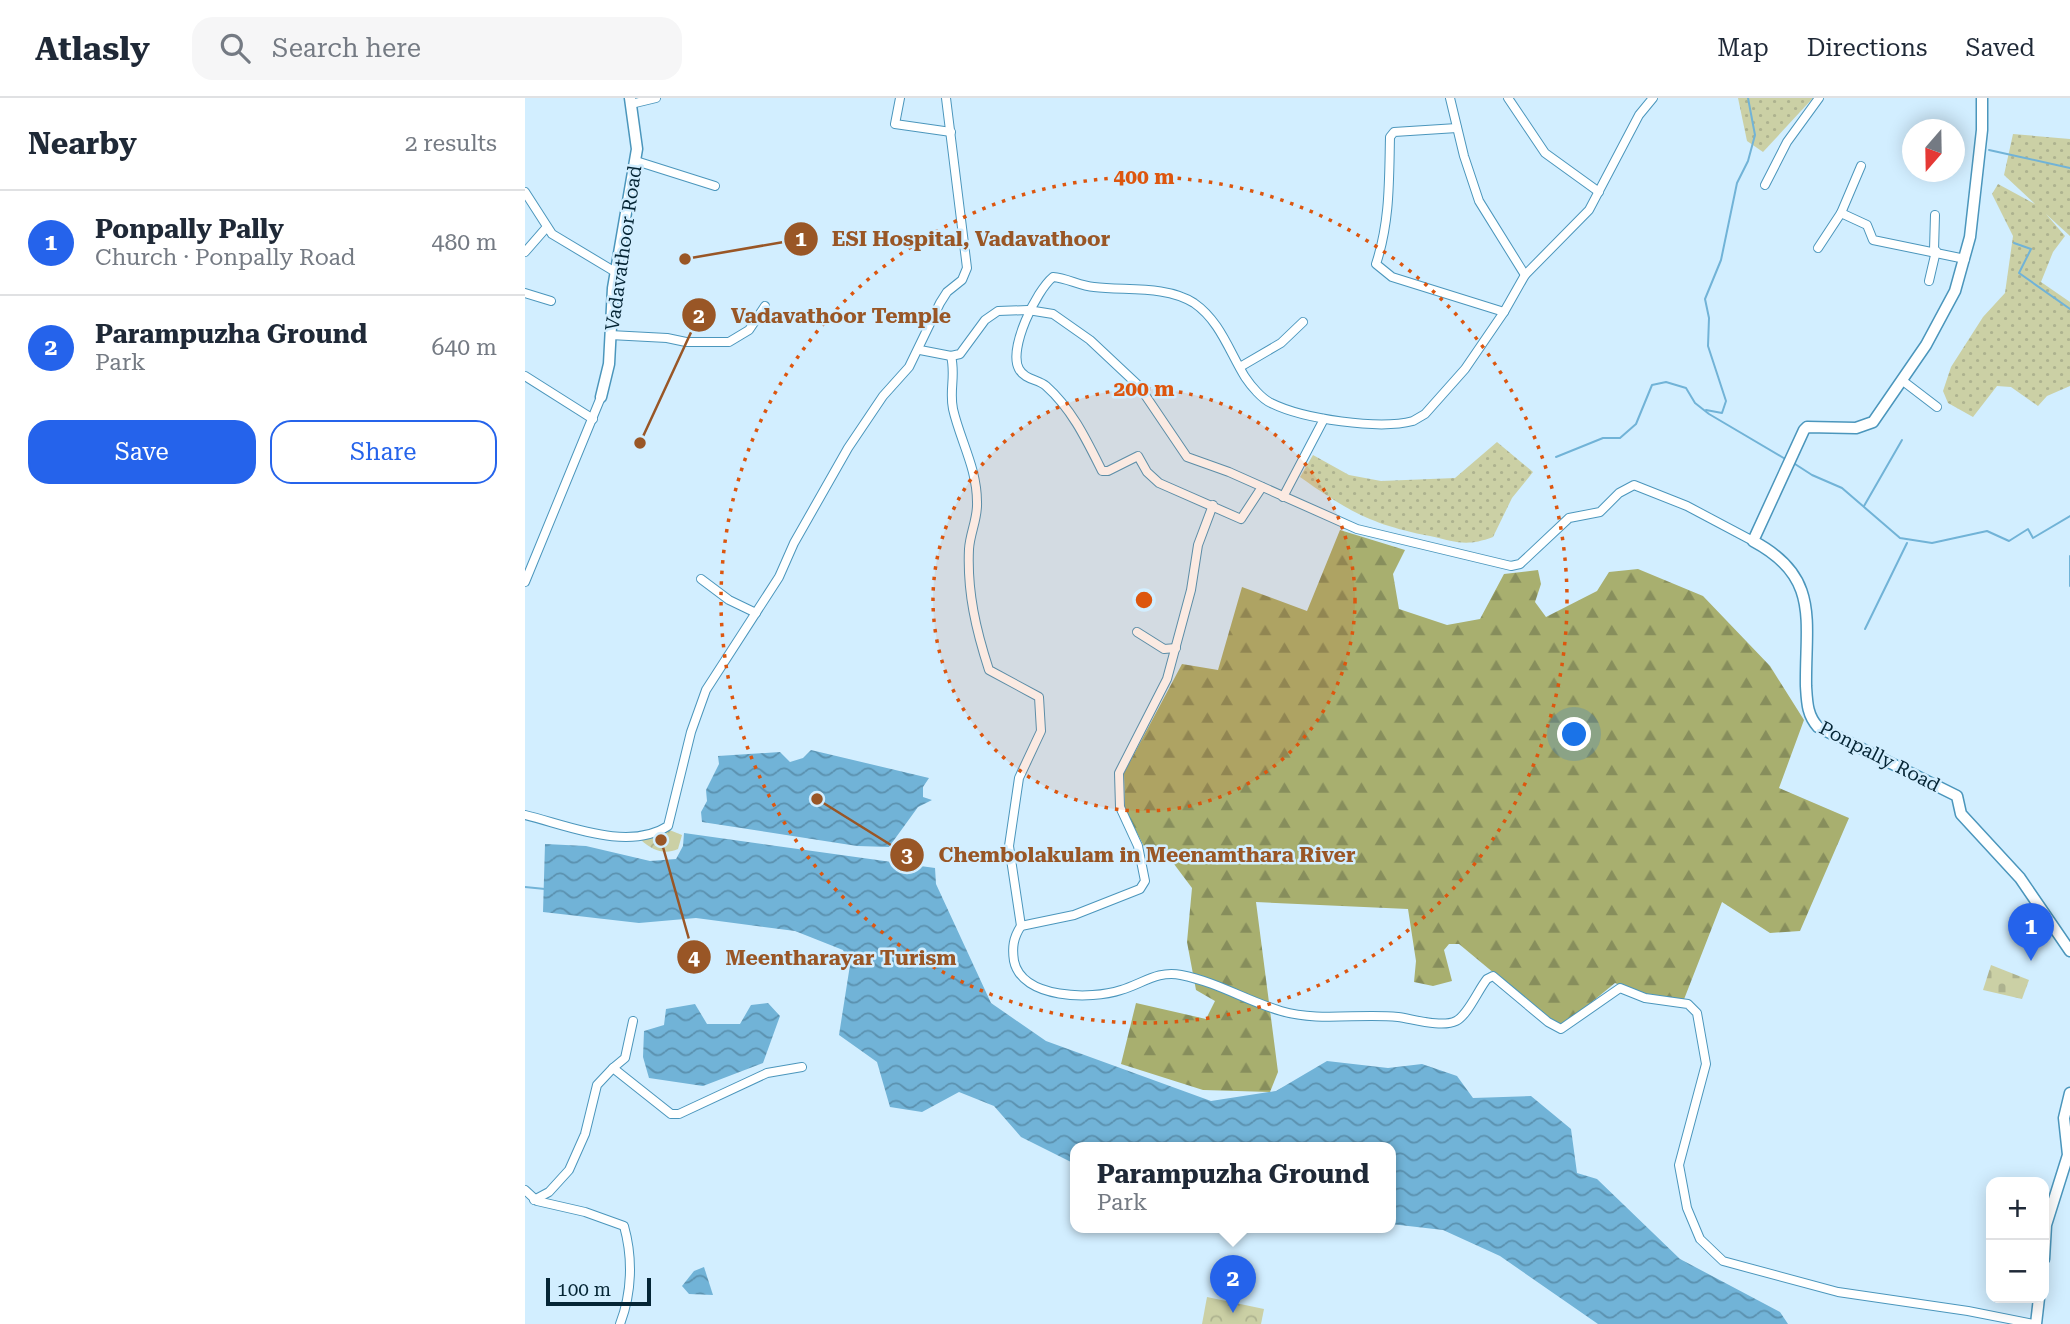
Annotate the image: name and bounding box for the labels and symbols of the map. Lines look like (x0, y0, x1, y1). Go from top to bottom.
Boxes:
north arrow (1902, 119, 1965, 182)
street label: Vadavathoor Road (600, 164, 646, 332)
text: 400 m (1114, 165, 1174, 189)
callout: ESI Hospital, Vadavathoor (783, 218, 1124, 260)
text: 1 (795, 227, 807, 251)
text: ESI Hospital, Vadavathoor (832, 227, 1111, 251)
callout: Vadavathoor Temple (682, 294, 965, 336)
text: 2 (693, 304, 705, 328)
text: Vadavathoor Temple (731, 304, 951, 328)
text: 200 m (1114, 377, 1174, 401)
centre of rings (1132, 588, 1156, 612)
street label: Ponpally Road (1815, 716, 1944, 797)
your location (1557, 717, 1591, 751)
callout: Chembolakulam in Meenamthara River (889, 834, 1369, 876)
text: 3 (901, 843, 913, 867)
text: Chembolakulam in Meenamthara River (939, 843, 1356, 867)
pin: 1 (2008, 903, 2054, 961)
callout: Meentharayar Turism (677, 936, 971, 978)
text: 4 (688, 946, 700, 970)
text: Meentharayar Turism (725, 946, 957, 970)
pin: 2 (1210, 1255, 1256, 1313)
scale bar (546, 1275, 651, 1307)

